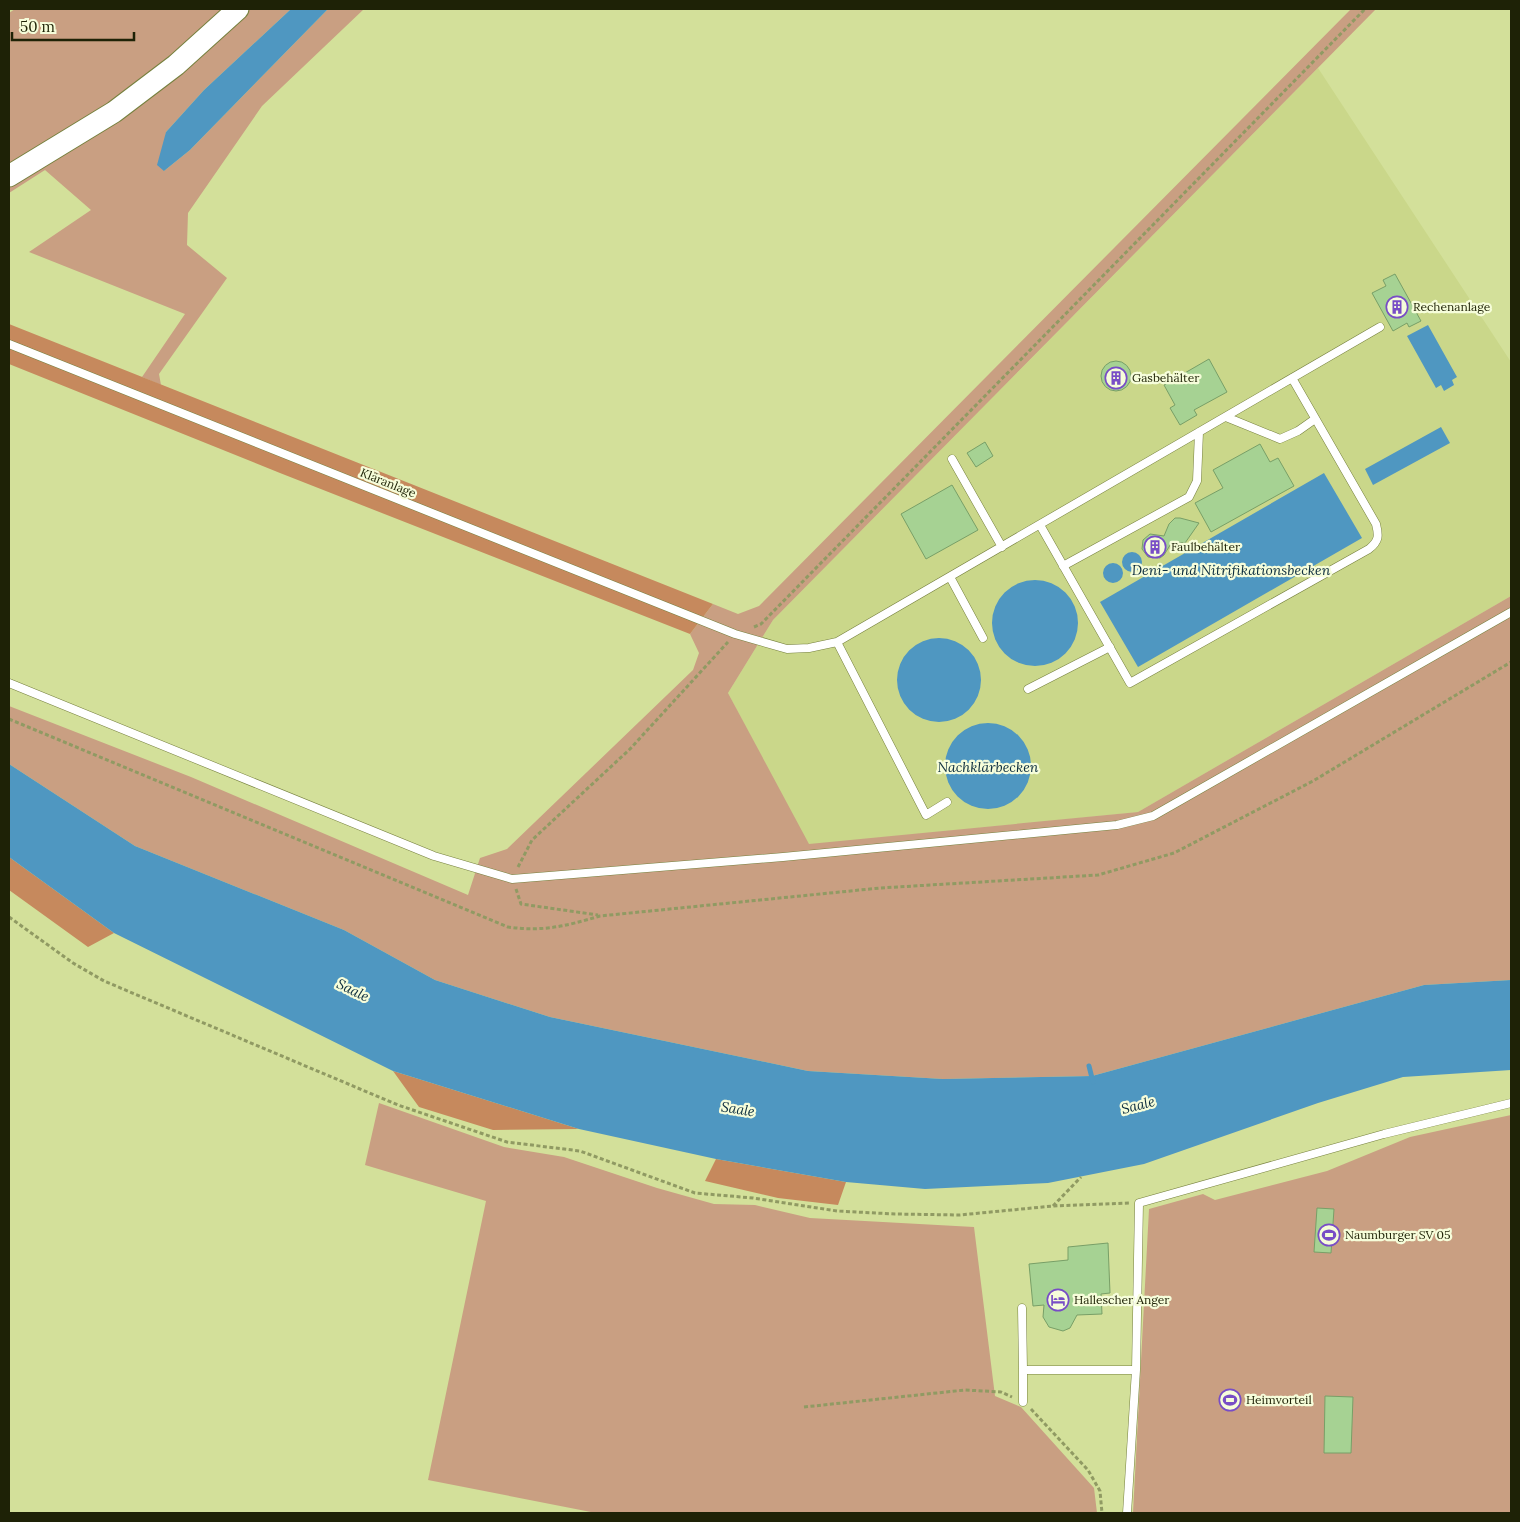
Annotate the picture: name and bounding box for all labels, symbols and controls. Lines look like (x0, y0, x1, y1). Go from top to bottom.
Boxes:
scale bar (12, 10, 135, 42)
text: 50 m (20, 17, 55, 36)
building icon: Rechenanlage (1385, 295, 1409, 319)
place label: Rechenanlage (1413, 299, 1491, 314)
building icon: Gasbehälter (1104, 366, 1128, 390)
place label: Gasbehälter (1132, 370, 1200, 385)
street label: Kläranlage (358, 465, 419, 501)
building icon: Faulbehälter (1143, 535, 1167, 559)
place label: Faulbehälter (1171, 539, 1241, 554)
water label: Deni- und Nitrifikationsbecken (1132, 561, 1331, 579)
water label: Nachklärbecken (938, 758, 1039, 776)
water label: Saale (334, 974, 372, 1006)
water label: Saale (1119, 1092, 1157, 1118)
water label: Saale (720, 1097, 756, 1121)
sports icon: Naumburger SV 05 (1317, 1223, 1341, 1247)
place label: Naumburger SV 05 (1345, 1227, 1451, 1242)
hotel icon: Hallescher Anger (1046, 1288, 1070, 1312)
place label: Hallescher Anger (1074, 1292, 1170, 1307)
sports icon: Heimvorteil (1218, 1388, 1242, 1412)
place label: Heimvorteil (1246, 1392, 1312, 1407)

